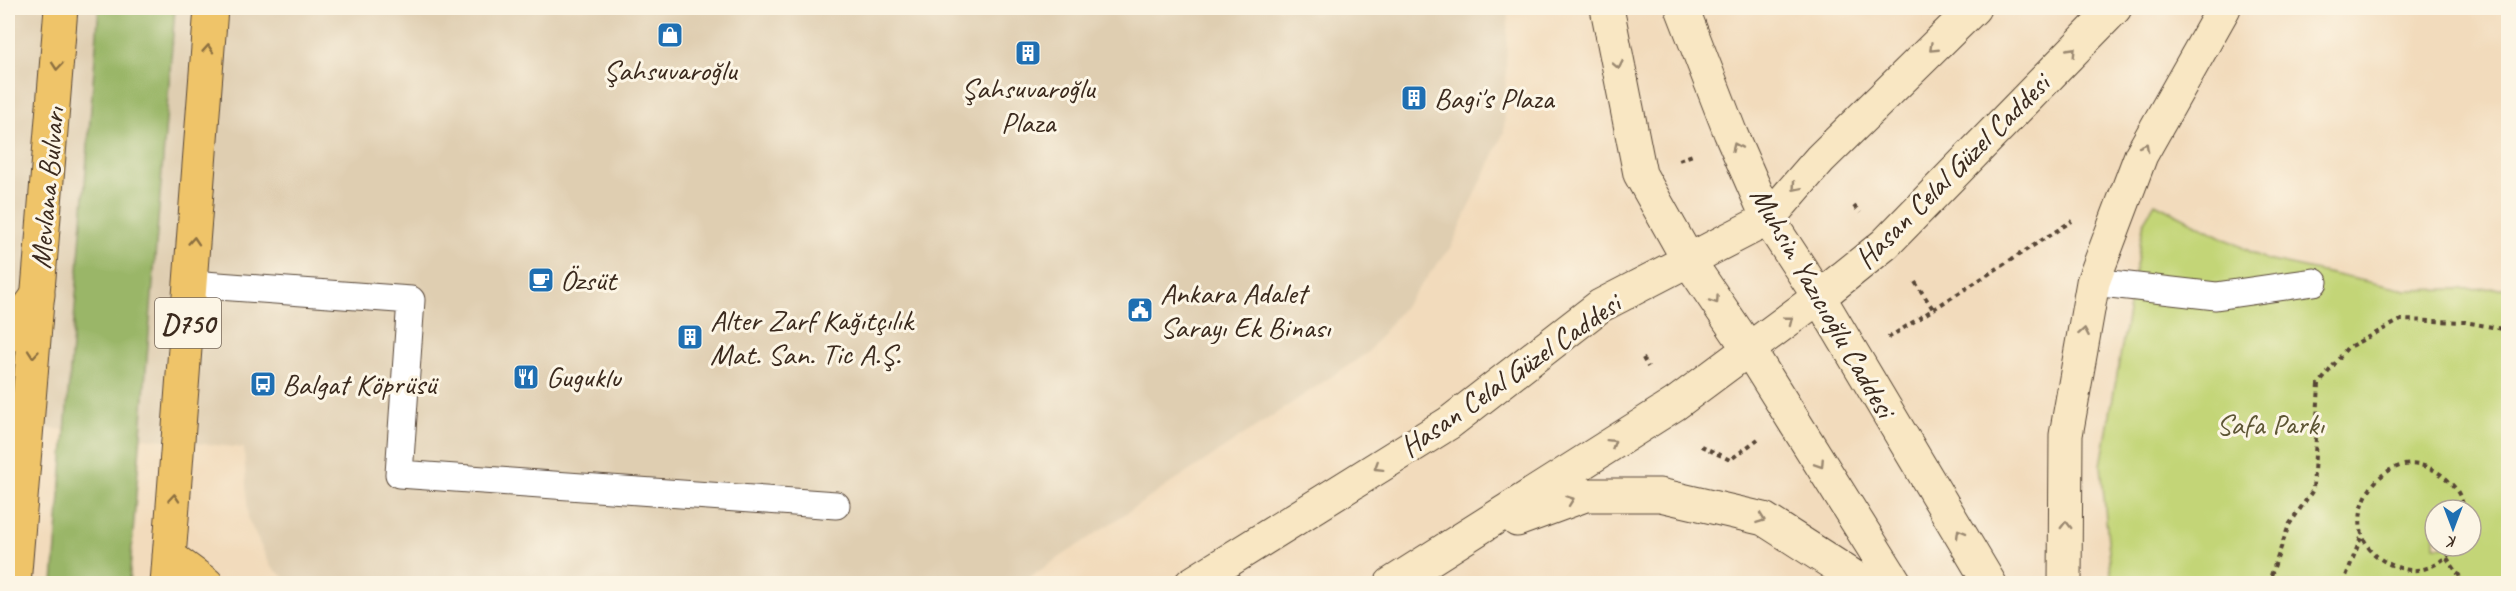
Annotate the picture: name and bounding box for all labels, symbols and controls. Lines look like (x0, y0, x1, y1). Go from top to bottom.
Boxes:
shop icon: Şahsuvaroğlu (655, 20, 685, 50)
building icon: Şahsuvaroğlu Plaza (1013, 38, 1043, 68)
one-way arrow (1929, 41, 1940, 52)
one-way arrow (201, 44, 214, 54)
one-way arrow (2065, 48, 2076, 58)
place label: Şahsuvaroğlu (603, 51, 739, 89)
one-way arrow (1611, 60, 1624, 70)
one-way arrow (51, 61, 64, 70)
street label: Hasan Celal Güzel Caddesi (1846, 63, 2060, 277)
place label: Şahsuvaroğlu Plaza (961, 69, 1097, 141)
place label: Bagi's Plaza (1434, 79, 1556, 117)
building icon: Bagi's Plaza (1399, 83, 1429, 113)
street label: Mevlana Bulvarı (21, 104, 73, 270)
one-way arrow (1731, 142, 1743, 153)
one-way arrow (2138, 143, 2149, 153)
street label: Muhsin Yazıcıoğlu Caddesi (1742, 180, 1906, 427)
one-way arrow (1792, 180, 1803, 191)
one-way arrow (187, 236, 200, 245)
place label: Özsüt (560, 261, 619, 299)
cafe icon: Özsüt (526, 265, 556, 295)
place label: Ankara Adalet Sarayı Ek Binası (1160, 274, 1332, 346)
street label: Hasan Celal Güzel Caddesi (1392, 283, 1630, 465)
one-way arrow (1708, 293, 1719, 304)
public building icon: Ankara Adalet Sarayı Ek Binası (1125, 295, 1155, 325)
road number: D750 (155, 298, 221, 348)
place label: Alter Zarf Kağıtçılık Mat. San. Tic A.Ş. (710, 301, 915, 373)
one-way arrow (1782, 317, 1793, 328)
building icon: Alter Zarf Kağıtçılık Mat. San. Tic A.Ş. (675, 322, 705, 352)
one-way arrow (2078, 327, 2090, 336)
one-way arrow (27, 349, 40, 358)
place label: Guguklu (546, 358, 622, 396)
restaurant icon: Guguklu (511, 362, 541, 392)
place label: Balgat Köprüsü (282, 365, 440, 403)
bus stop icon: Balgat Köprüsü (248, 369, 278, 399)
park label: Safa Parkı (2216, 405, 2325, 443)
one-way arrow (1606, 439, 1616, 451)
one-way arrow (1812, 458, 1824, 468)
one-way arrow (1374, 459, 1385, 470)
one-way arrow (167, 493, 180, 502)
one-way arrow (1564, 495, 1575, 508)
north arrow (2423, 498, 2483, 558)
one-way arrow (1755, 512, 1765, 525)
one-way arrow (2060, 521, 2072, 530)
one-way arrow (1956, 529, 1968, 539)
text: K (2445, 532, 2457, 552)

